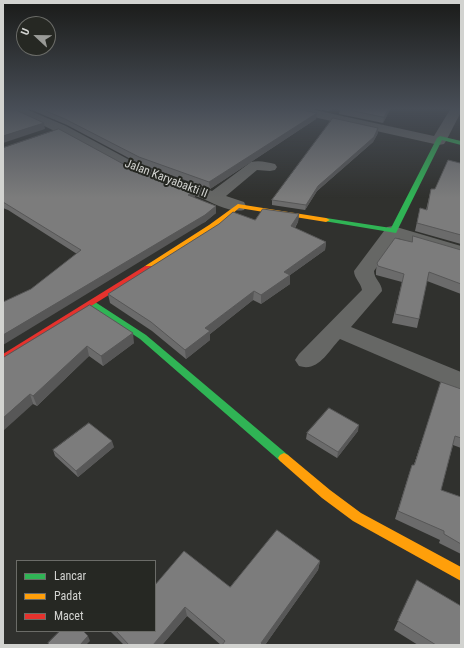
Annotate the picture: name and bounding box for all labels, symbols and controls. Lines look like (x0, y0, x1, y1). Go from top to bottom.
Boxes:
north arrow (16, 16, 56, 56)
text: U (18, 26, 33, 37)
street label: Jalan Karyabakti II (123, 157, 209, 201)
legend (16, 560, 156, 632)
text: Lancar (54, 569, 86, 583)
text: Padat (54, 589, 82, 603)
text: Macet (54, 609, 84, 623)

